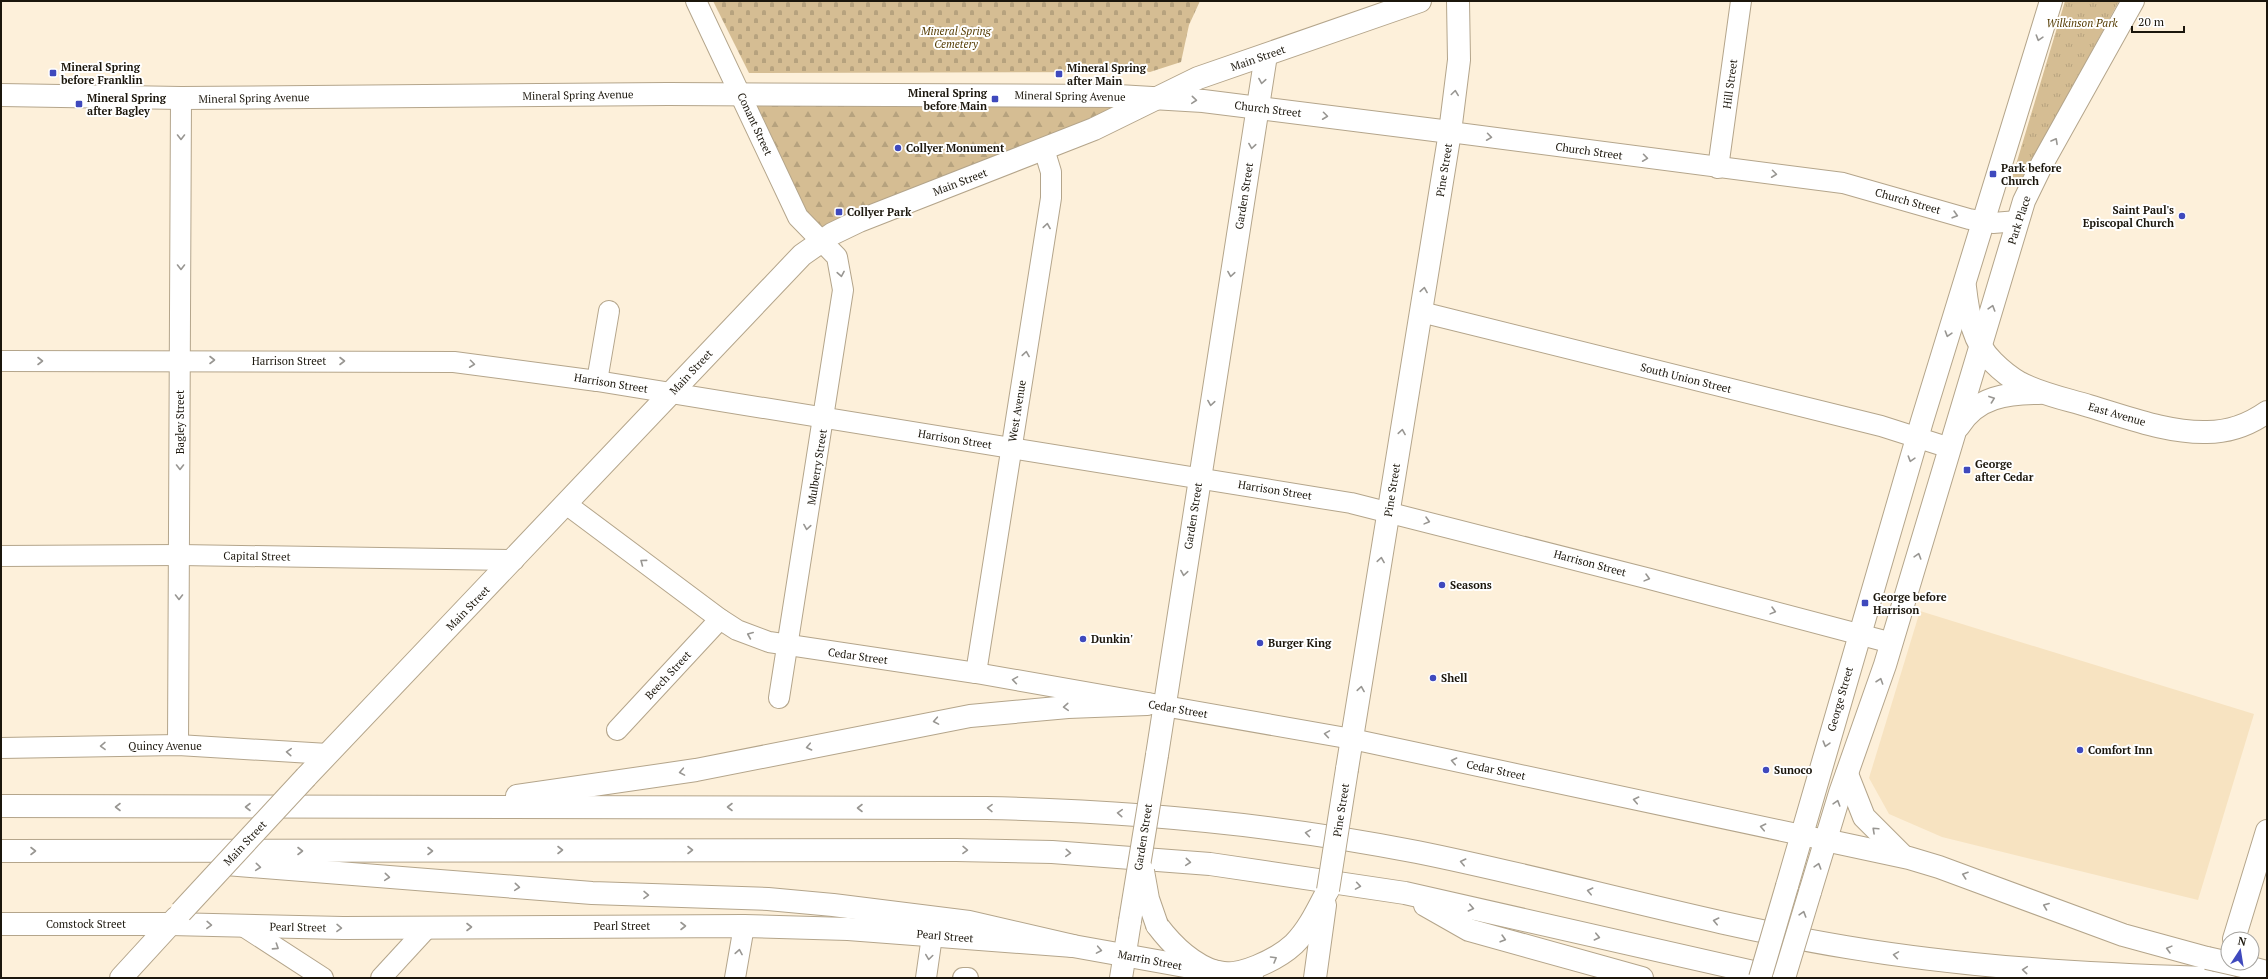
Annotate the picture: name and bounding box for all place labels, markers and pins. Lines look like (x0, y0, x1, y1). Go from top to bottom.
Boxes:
place label: Mineral Spring before Franklin (60, 60, 143, 87)
place label: Mineral Spring after Main (1067, 61, 1147, 88)
marker: Mineral Spring before Franklin (48, 68, 58, 78)
marker: Mineral Spring after Main (1054, 69, 1064, 79)
place label: Mineral Spring before Main (908, 86, 988, 113)
place label: Mineral Spring after Bagley (87, 91, 167, 118)
marker: Mineral Spring before Main (990, 94, 1000, 104)
marker: Mineral Spring after Bagley (74, 99, 84, 109)
place label: Collyer Monument (906, 141, 1005, 155)
marker: Collyer Monument (893, 143, 903, 153)
place label: Park before Church (2001, 161, 2062, 188)
marker: Park before Church (1988, 169, 1998, 179)
place label: Saint Paul's Episcopal Church (2083, 203, 2174, 230)
place label: Collyer Park (847, 205, 912, 219)
marker: Collyer Park (834, 207, 844, 217)
marker: Saint Paul's Episcopal Church (2177, 211, 2187, 221)
place label: George after Cedar (1975, 457, 2034, 484)
marker: George after Cedar (1962, 465, 1972, 475)
place label: Seasons (1450, 578, 1492, 592)
marker: Seasons (1437, 580, 1447, 590)
place label: George before Harrison (1873, 590, 1947, 617)
marker: George before Harrison (1860, 598, 1870, 608)
place label: Dunkin' (1091, 632, 1133, 646)
marker: Dunkin' (1078, 634, 1088, 644)
place label: Burger King (1268, 636, 1332, 650)
marker: Burger King (1255, 638, 1265, 648)
place label: Shell (1441, 671, 1468, 685)
marker: Shell (1428, 673, 1438, 683)
place label: Comfort Inn (2088, 743, 2152, 757)
marker: Comfort Inn (2075, 745, 2085, 755)
place label: Sunoco (1774, 763, 1813, 777)
marker: Sunoco (1761, 765, 1771, 775)

